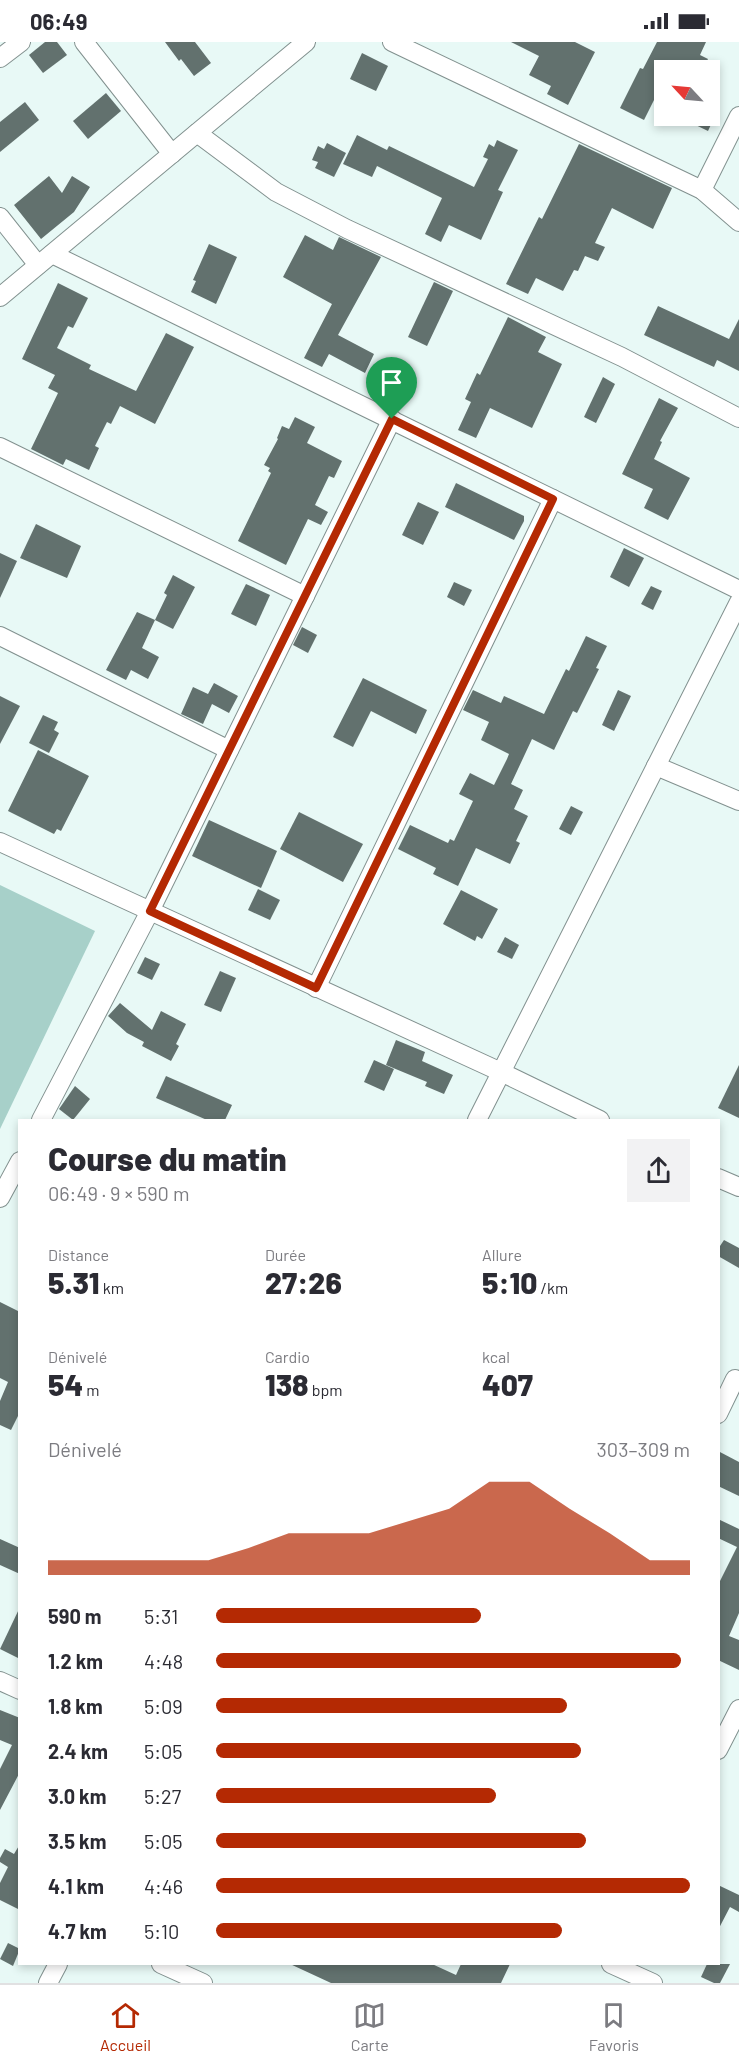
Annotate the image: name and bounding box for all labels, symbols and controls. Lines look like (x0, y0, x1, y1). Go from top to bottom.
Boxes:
text: 06:49 (30, 8, 87, 34)
north arrow (654, 60, 720, 126)
map controls (654, 60, 720, 126)
pin (366, 357, 417, 419)
icon: arrive (375, 366, 408, 399)
text: Course du matin (48, 1138, 287, 1178)
button: share (627, 1139, 690, 1202)
text: 06:49 · 9 × 590 m (48, 1181, 189, 1205)
text: Distance (48, 1245, 109, 1264)
text: Durée (265, 1245, 306, 1264)
text: Allure (482, 1245, 522, 1264)
text: 5.31 (48, 1264, 99, 1300)
text: 27:26 (265, 1264, 342, 1300)
text: 5:10 (482, 1264, 537, 1300)
text: km (99, 1278, 124, 1297)
text: /km (537, 1278, 568, 1297)
text: Dénivelé (48, 1347, 107, 1366)
text: Cardio (265, 1347, 310, 1366)
text: kcal (482, 1347, 510, 1366)
text: 54 (48, 1366, 83, 1402)
text: 138 (265, 1366, 309, 1402)
text: 407 (482, 1366, 533, 1402)
text: m (83, 1380, 100, 1399)
text: bpm (309, 1380, 343, 1399)
text: Dénivelé (48, 1437, 122, 1461)
text: 303–309 m (597, 1437, 690, 1461)
text: 590 m (48, 1604, 102, 1628)
text: 5:31 (144, 1604, 178, 1628)
text: 1.2 km (48, 1649, 103, 1673)
text: 4:48 (144, 1649, 183, 1673)
text: 1.8 km (48, 1694, 103, 1718)
text: 5:09 (144, 1694, 183, 1718)
text: 2.4 km (48, 1739, 108, 1763)
text: 5:05 (144, 1739, 183, 1763)
text: 3.0 km (48, 1784, 106, 1808)
text: 5:27 (144, 1784, 181, 1808)
text: 3.5 km (48, 1829, 106, 1853)
text: 5:05 (144, 1829, 183, 1853)
text: 4.1 km (48, 1874, 104, 1898)
text: 4:46 (144, 1874, 183, 1898)
text: 4.7 km (48, 1919, 107, 1943)
text: 5:10 (144, 1919, 179, 1943)
tab: Accueil (100, 1999, 151, 2054)
tab: Carte (351, 1999, 389, 2054)
tab: Favoris (589, 1999, 639, 2054)

